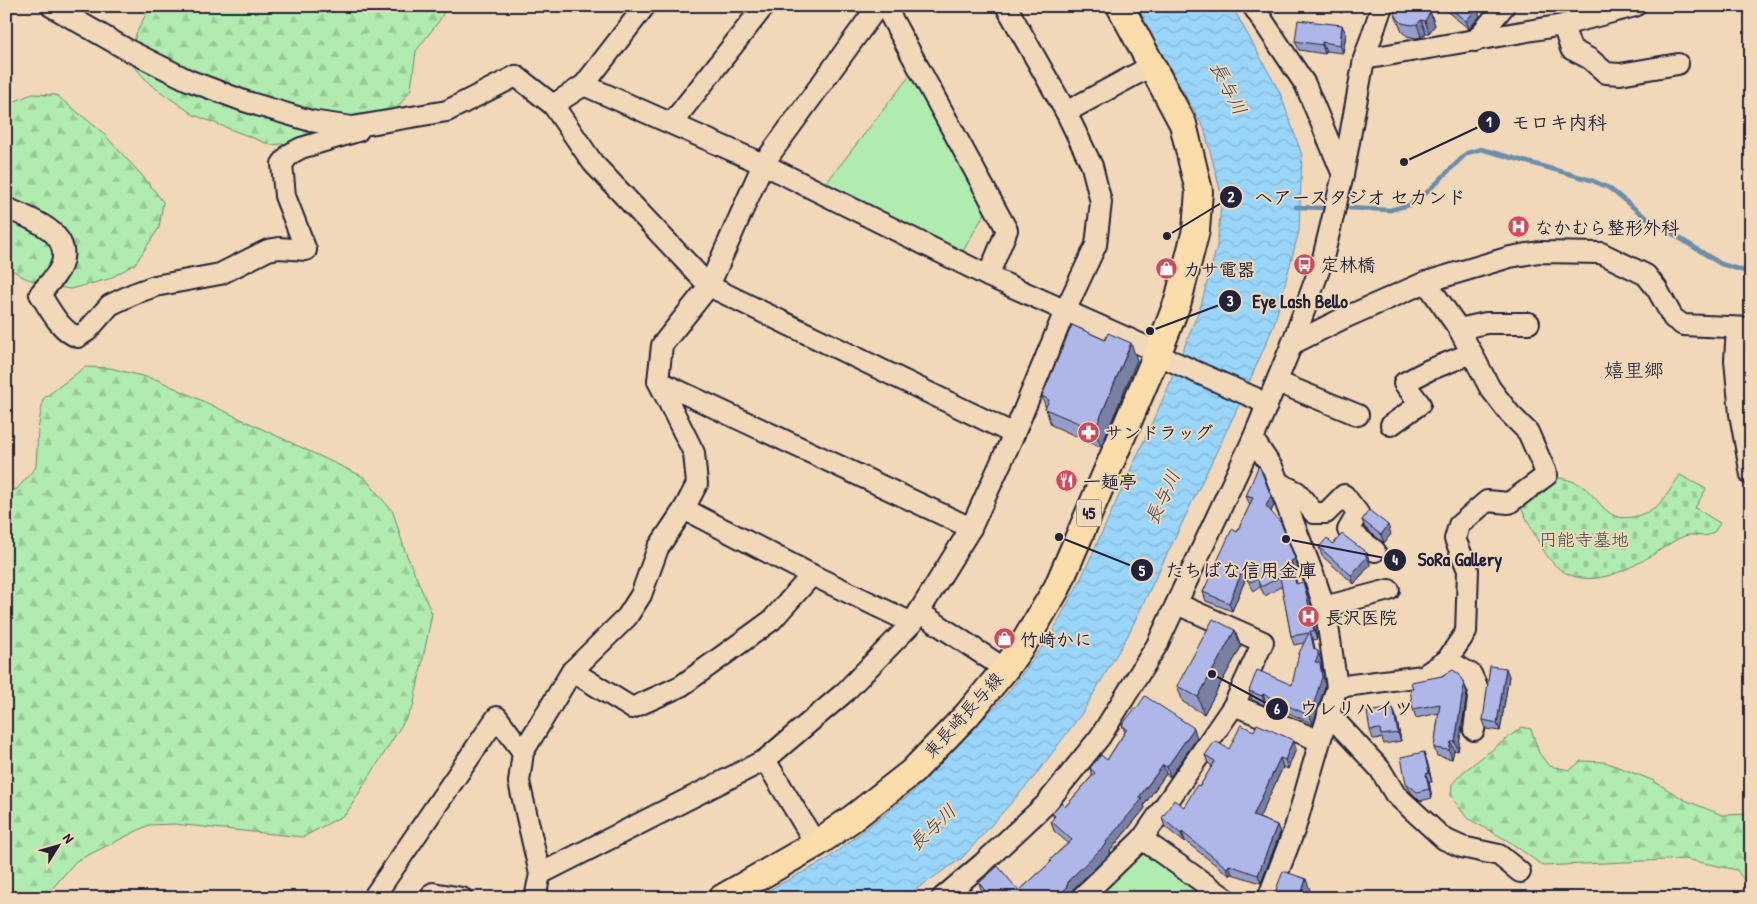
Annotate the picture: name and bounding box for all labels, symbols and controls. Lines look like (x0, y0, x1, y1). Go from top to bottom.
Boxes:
water label: 長与川 (1204, 57, 1254, 119)
callout: モロキ内科 (1477, 105, 1617, 139)
text: モロキ内科 (1511, 109, 1607, 135)
text: 1 (1486, 111, 1492, 132)
callout: ヘアースタジオ セカンド (1219, 180, 1476, 214)
text: ヘアースタジオ セカンド (1254, 184, 1466, 210)
text: 2 (1227, 186, 1235, 207)
hospital icon: なかむら整形外科 (1507, 215, 1531, 239)
place label: なかむら整形外科 (1535, 215, 1679, 240)
bus stop icon: 定林橋 (1293, 252, 1317, 276)
place label: 定林橋 (1321, 252, 1375, 277)
shop icon: カサ電器 (1155, 257, 1179, 281)
place label: カサ電器 (1183, 257, 1255, 282)
callout: Eye Lash Bello (1217, 284, 1358, 318)
text: Eye Lash Bello (1252, 288, 1348, 315)
text: 3 (1227, 290, 1234, 311)
district label: 嬉里郷 (1604, 356, 1664, 383)
pharmacy icon: サンドラッグ (1077, 420, 1101, 444)
place label: サンドラッグ (1105, 420, 1213, 445)
water label: 長与川 (1138, 466, 1186, 528)
restaurant icon: 一麺亭 (1055, 469, 1079, 493)
place label: 一麺亭 (1083, 469, 1137, 494)
road number: 45 (1076, 499, 1102, 526)
park label: 円能寺墓地 (1539, 527, 1629, 552)
callout: SoRa Gallery (1383, 543, 1512, 577)
text: SoRa Gallery (1418, 546, 1502, 573)
text: 4 (1392, 549, 1398, 570)
callout: たちばな信用金庫 (1130, 553, 1327, 587)
text: たちばな信用金庫 (1165, 557, 1317, 583)
text: 5 (1139, 560, 1146, 581)
hospital icon: 長沢医院 (1297, 605, 1321, 629)
place label: 長沢医院 (1325, 605, 1397, 630)
shop icon: 竹崎かに (992, 627, 1016, 651)
place label: 竹崎かに (1020, 627, 1092, 652)
street label: 東長崎長与線 (918, 667, 1008, 763)
callout: ウレリハイツ (1264, 692, 1423, 726)
text: ウレリハイツ (1299, 695, 1413, 721)
text: 6 (1274, 698, 1280, 719)
water label: 長与川 (902, 798, 962, 856)
north arrow (32, 822, 82, 872)
text: N (59, 829, 79, 847)

